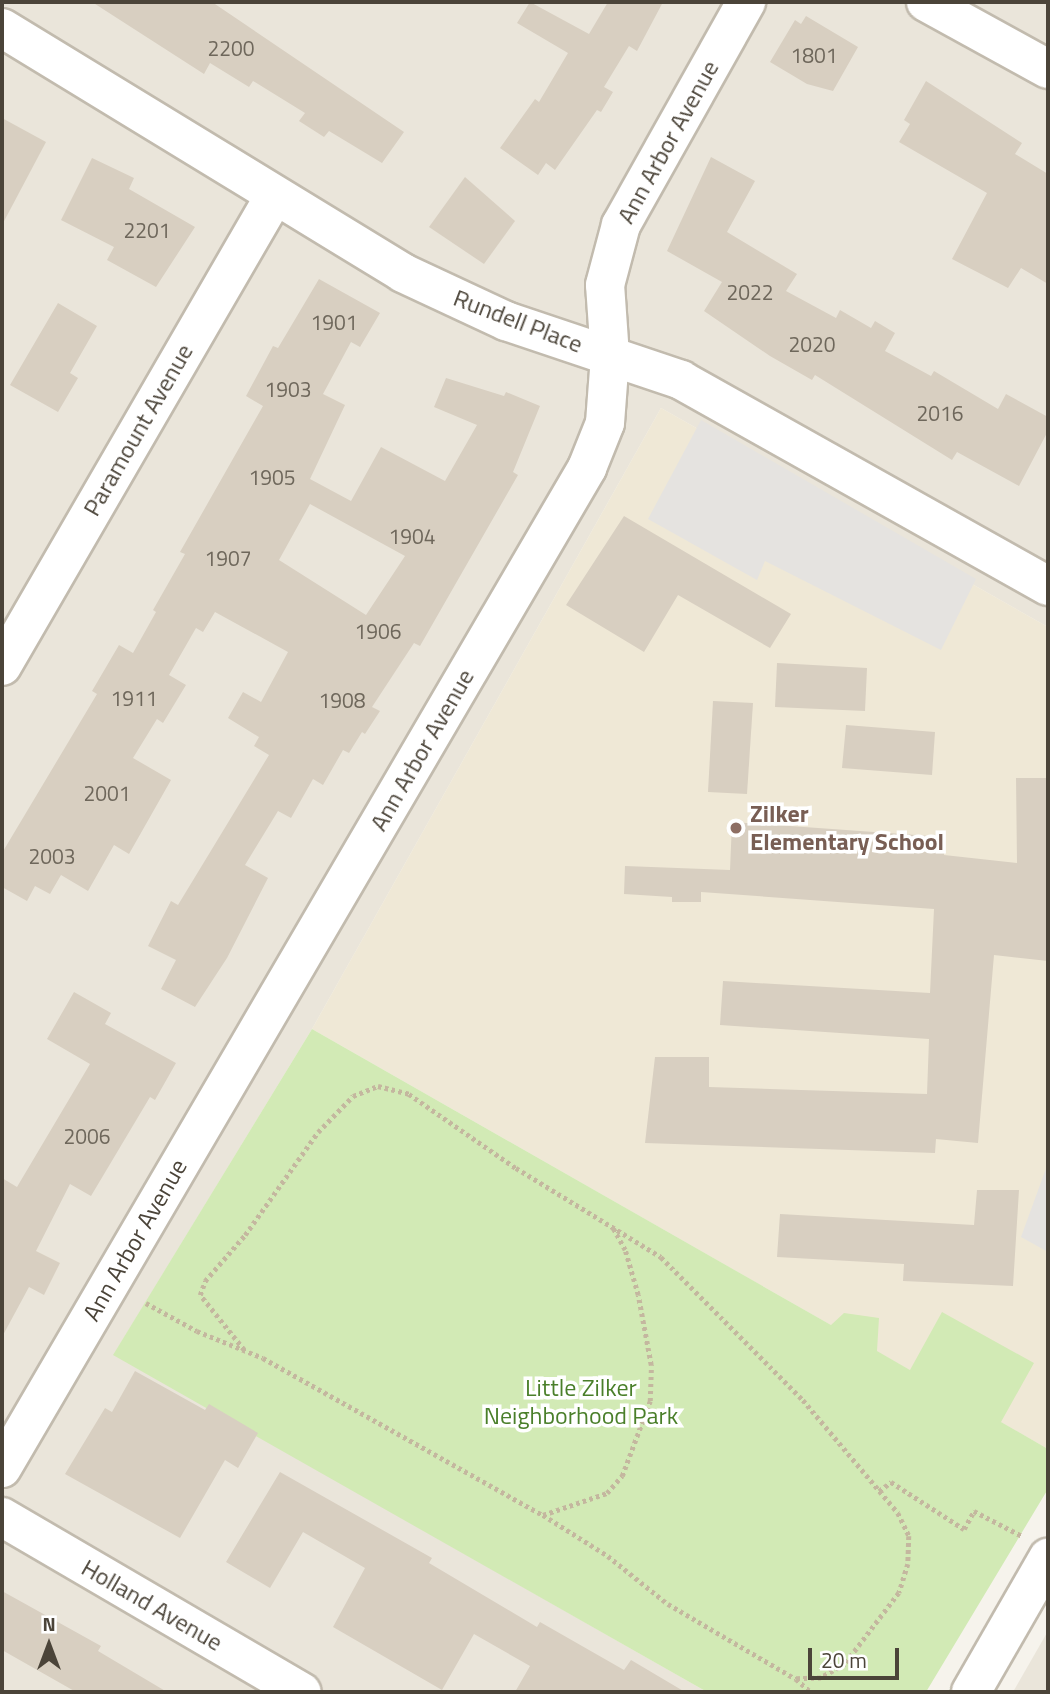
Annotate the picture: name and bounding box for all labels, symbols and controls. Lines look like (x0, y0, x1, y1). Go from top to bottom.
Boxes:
house number: 2200 (207, 35, 255, 61)
house number: 1801 (790, 42, 838, 68)
street label: Ann Arbor Avenue (611, 55, 725, 229)
house number: 2201 (123, 217, 171, 243)
house number: 2022 (726, 279, 774, 305)
street label: Rundell Place (449, 283, 587, 359)
house number: 1901 (310, 309, 358, 335)
house number: 2020 (788, 331, 836, 357)
street label: Paramount Avenue (77, 339, 199, 521)
house number: 1903 (264, 376, 312, 402)
house number: 2016 (916, 400, 964, 426)
house number: 1905 (248, 464, 296, 490)
house number: 1904 (388, 523, 436, 549)
house number: 1907 (204, 545, 252, 571)
house number: 1906 (354, 618, 402, 644)
street label: Ann Arbor Avenue (364, 664, 480, 836)
house number: 1911 (110, 685, 158, 711)
house number: 1908 (318, 687, 366, 713)
house number: 2001 (83, 780, 131, 806)
place label: Zilker Elementary School (750, 800, 944, 856)
marker: Zilker Elementary School (728, 820, 744, 836)
house number: 2003 (28, 843, 76, 869)
house number: 2006 (63, 1123, 111, 1149)
street label: Ann Arbor Avenue (77, 1154, 193, 1326)
park label: Little Zilker Neighborhood Park (484, 1374, 678, 1430)
street label: Holland Avenue (76, 1553, 228, 1657)
text: N (42, 1609, 56, 1638)
north arrow (14, 1610, 84, 1680)
scale bar (812, 1634, 903, 1678)
text: 20 m (821, 1644, 867, 1676)

